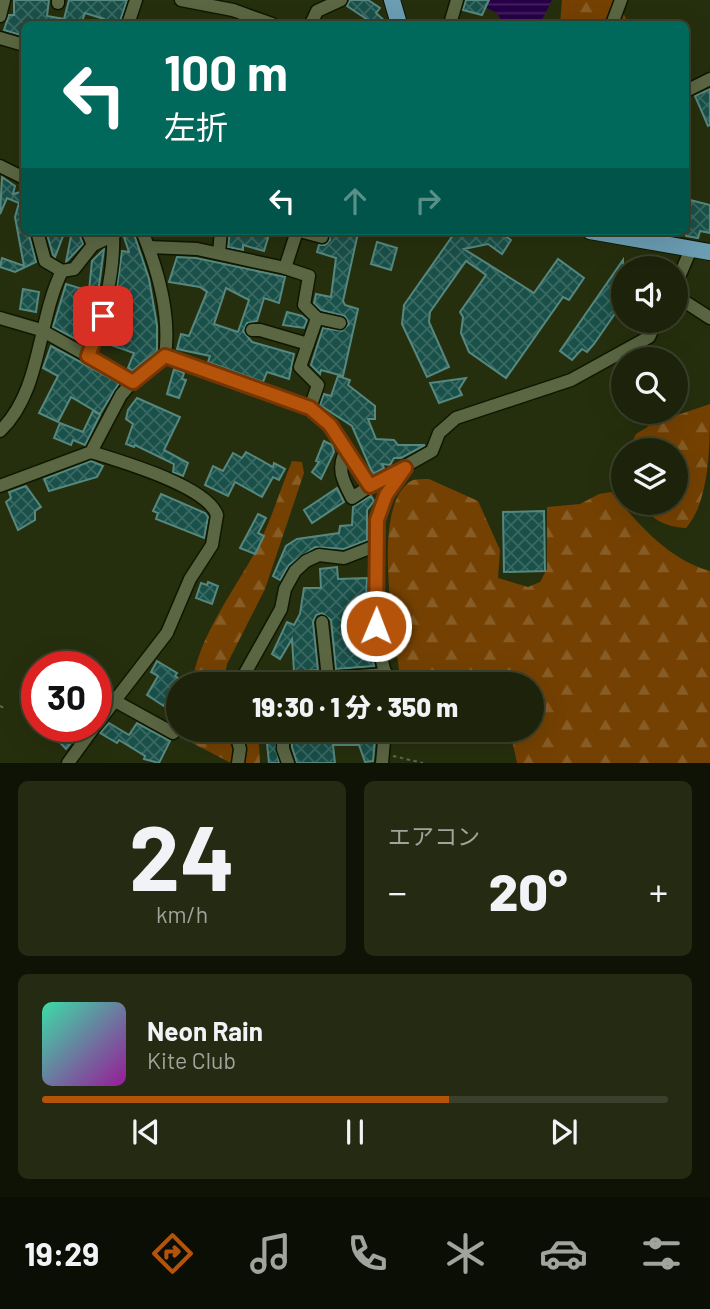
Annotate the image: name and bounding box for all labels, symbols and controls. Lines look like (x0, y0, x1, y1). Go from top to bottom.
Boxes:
text: 100 m (164, 42, 288, 101)
icon: left (49, 49, 140, 140)
text: 左折 (164, 107, 228, 145)
icon: left (263, 182, 301, 220)
icon: ahead (336, 182, 374, 220)
icon: right (409, 182, 447, 220)
map controls (611, 256, 688, 515)
button: sound (611, 256, 688, 333)
pin (73, 286, 133, 346)
icon: arrive (84, 297, 122, 335)
button: search (611, 347, 688, 424)
button: layers (611, 438, 688, 515)
position arrow (339, 589, 413, 663)
speed limit sign: 30 (21, 651, 112, 742)
text: 19:30 · 1 分 · 350 m (252, 691, 458, 722)
text: 24 (129, 800, 235, 909)
text: エアコン (388, 822, 480, 850)
text: 20° (489, 859, 567, 921)
text: − (388, 868, 407, 914)
text: + (649, 868, 668, 914)
text: km/h (156, 900, 208, 928)
text: Neon Rain (147, 1015, 263, 1046)
text: Kite Club (147, 1046, 236, 1074)
icon: previous (127, 1113, 165, 1151)
icon: pause (336, 1113, 374, 1151)
icon: next (545, 1113, 583, 1151)
icon: directions (148, 1229, 197, 1278)
icon: music (246, 1229, 295, 1278)
icon: phone (343, 1229, 392, 1278)
icon: climate (441, 1229, 490, 1278)
icon: car (539, 1229, 588, 1278)
icon: filters (637, 1229, 686, 1278)
text: 19:29 (24, 1234, 99, 1272)

